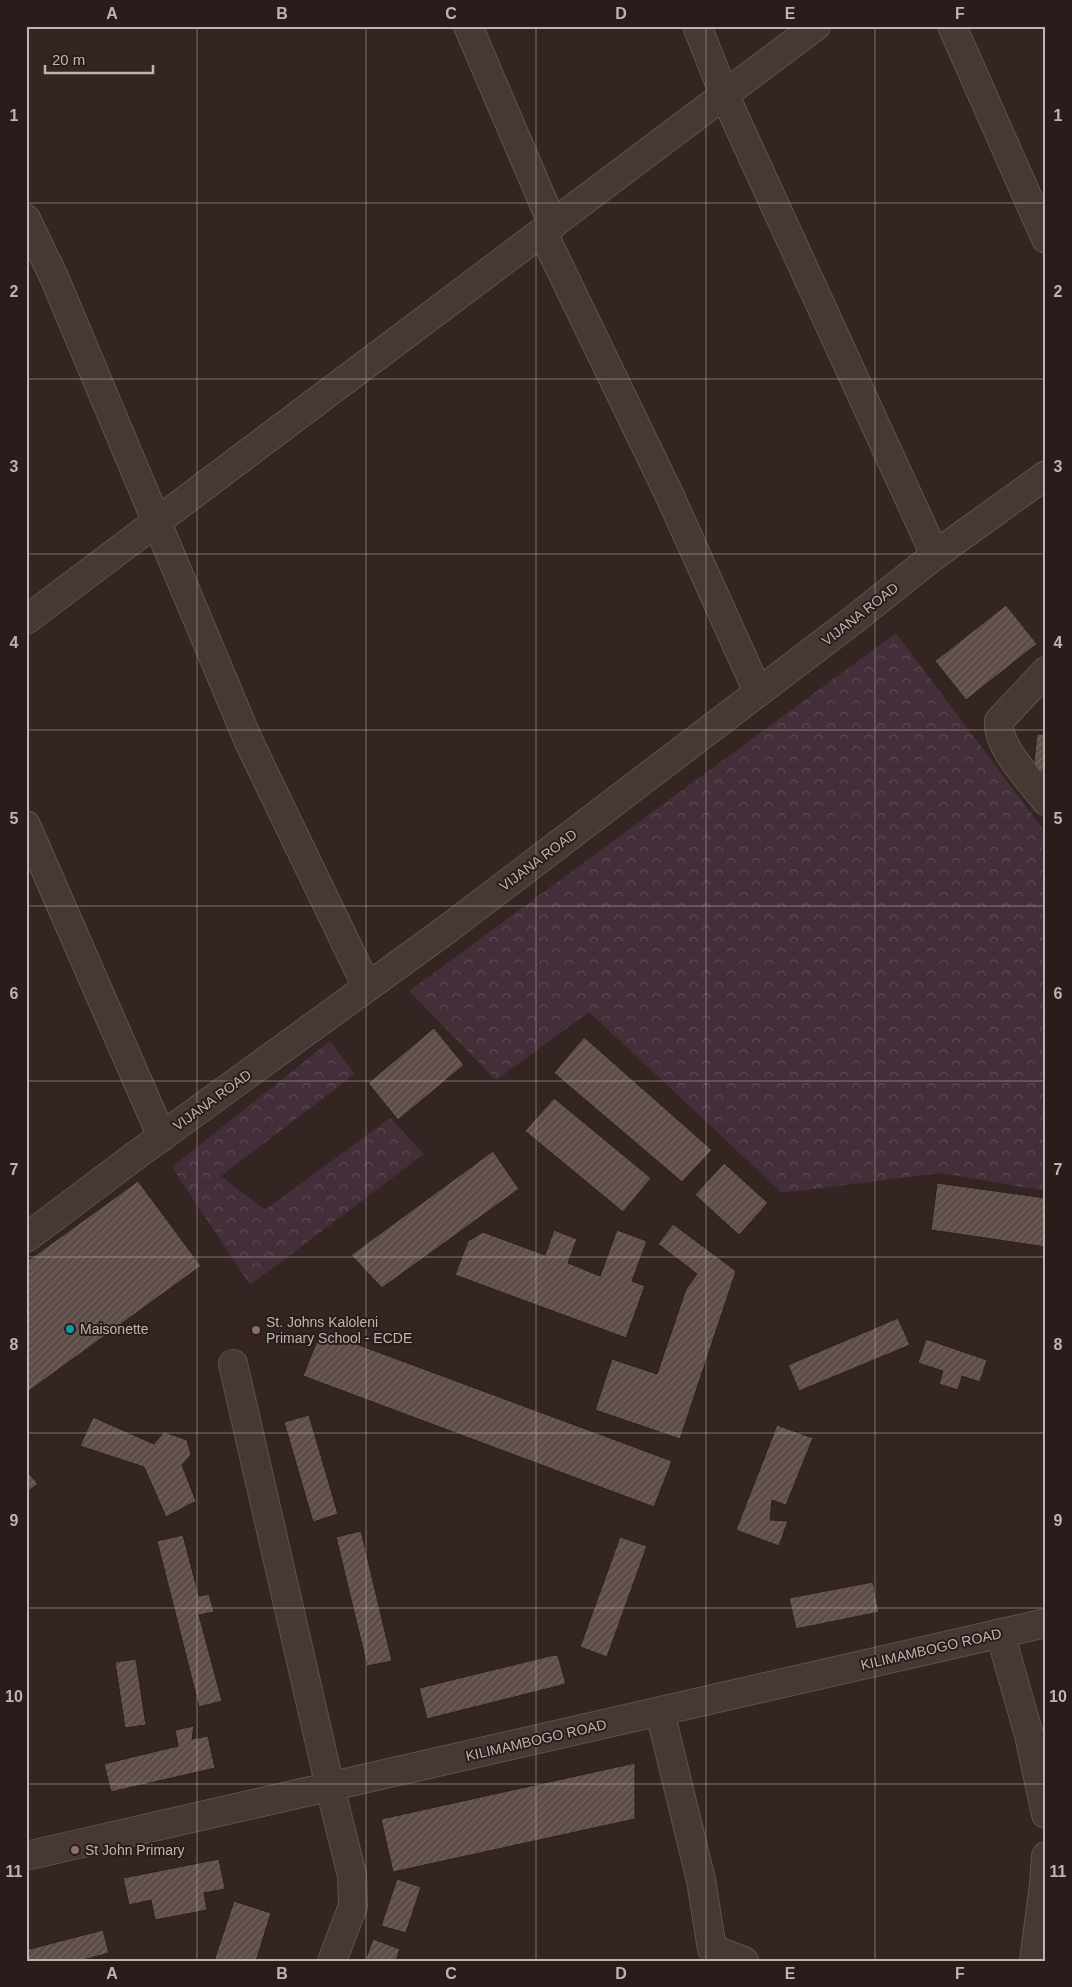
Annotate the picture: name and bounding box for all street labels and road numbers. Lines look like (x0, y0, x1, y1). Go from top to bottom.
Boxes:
street label: VIJANA ROAD (819, 579, 901, 649)
street label: VIJANA ROAD (496, 826, 580, 894)
street label: VIJANA ROAD (170, 1066, 254, 1134)
street label: KILIMAMBOGO ROAD (859, 1625, 1003, 1673)
street label: KILIMAMBOGO ROAD (464, 1716, 608, 1764)

